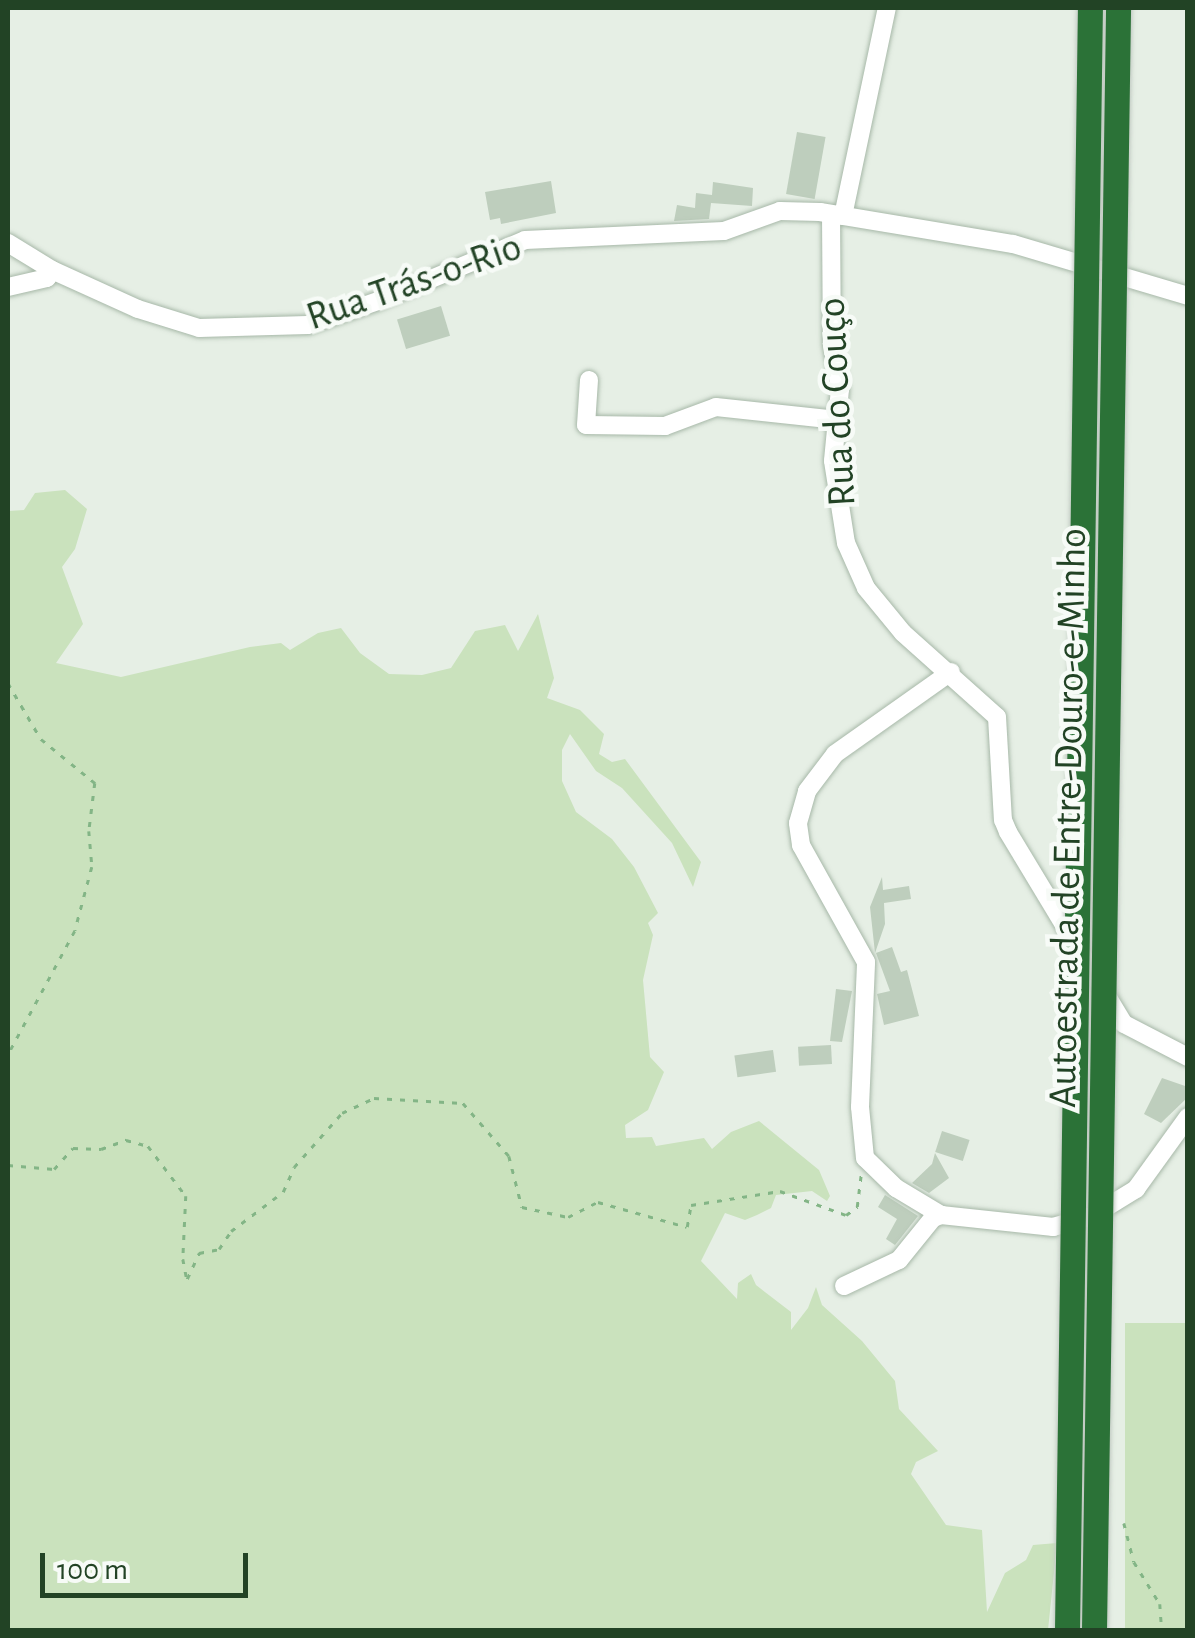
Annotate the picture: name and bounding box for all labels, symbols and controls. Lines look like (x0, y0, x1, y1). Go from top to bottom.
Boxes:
street label: Rua Trás-o-Rio (300, 223, 528, 341)
street label: Rua do Couço (808, 296, 866, 508)
street label: Autoestrada de Entre-Douro-e-Minho (1039, 528, 1097, 1108)
scale bar (45, 1533, 252, 1595)
text: 100 m (57, 1555, 128, 1585)

